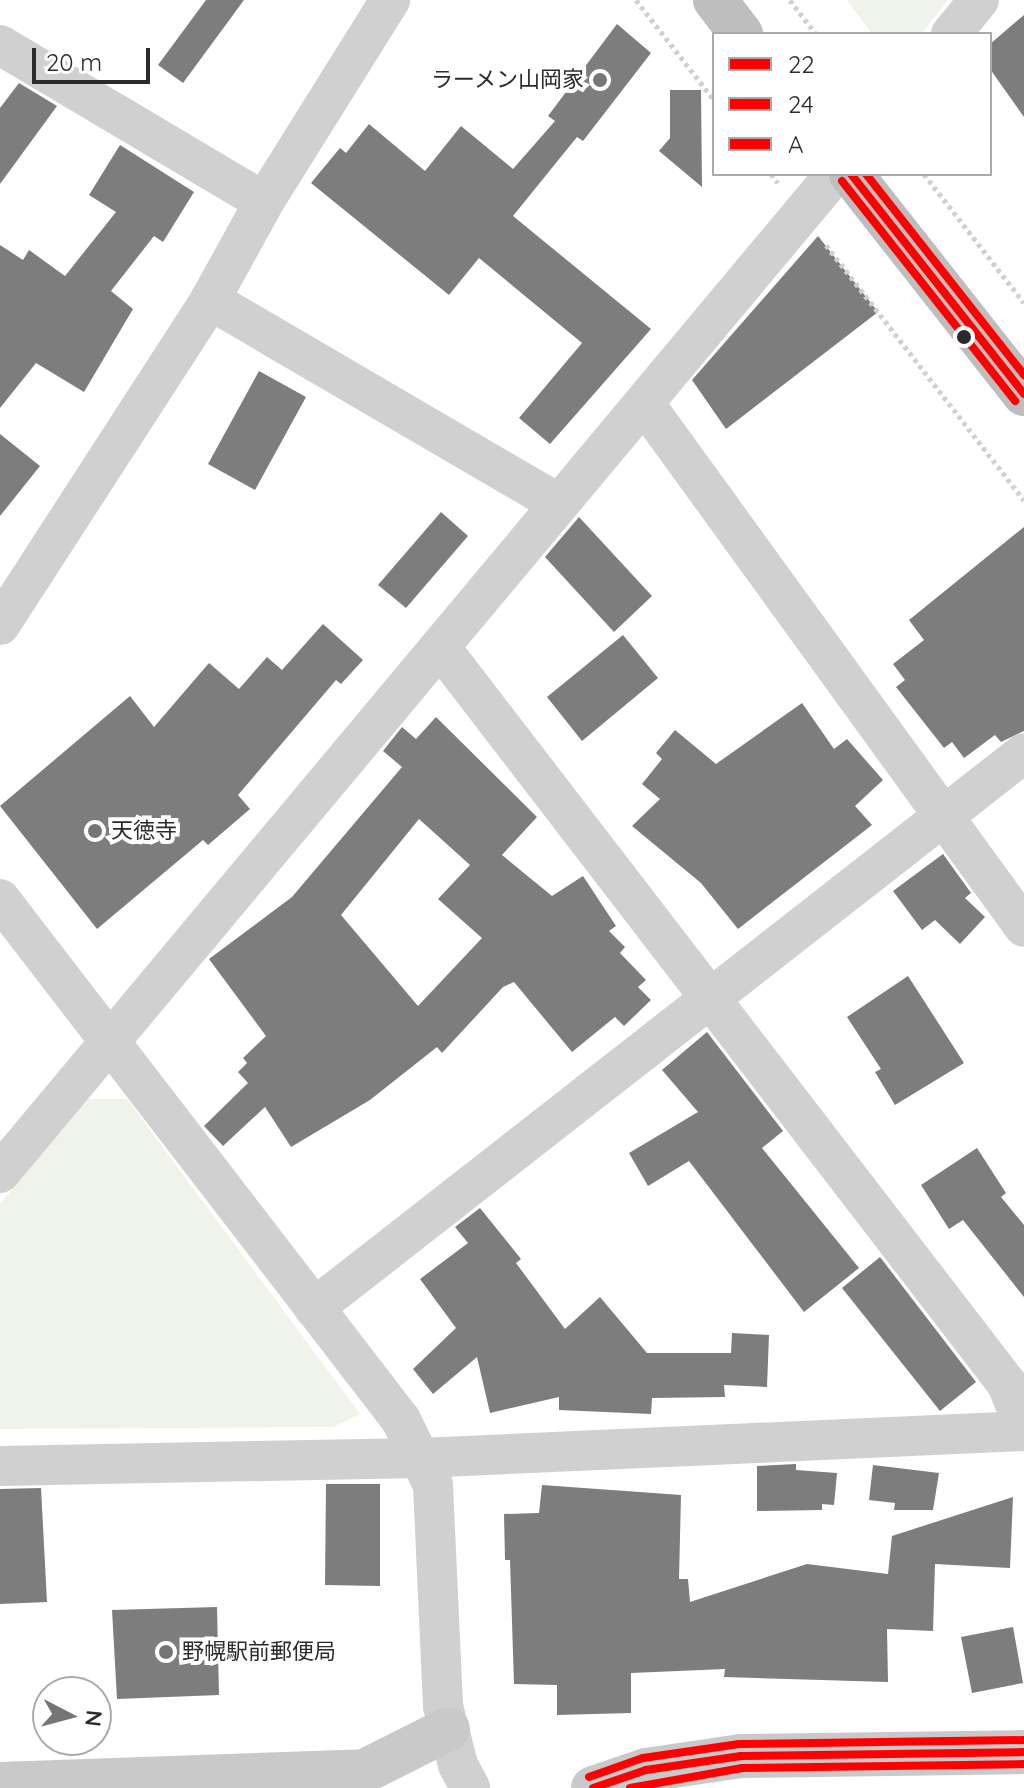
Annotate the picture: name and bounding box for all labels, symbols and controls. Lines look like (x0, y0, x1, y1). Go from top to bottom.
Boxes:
scale bar (36, 32, 154, 82)
legend (712, 32, 992, 176)
text: 20 m (46, 47, 102, 77)
text: 22 (788, 49, 815, 79)
place label: ラーメン山岡家 (430, 67, 584, 93)
marker: ラーメン山岡家 (591, 71, 609, 89)
text: 24 (788, 89, 814, 119)
text: A (788, 129, 804, 159)
unlabelled marker (956, 329, 972, 345)
place label: 天徳寺 (111, 818, 177, 844)
marker: 天徳寺 (86, 822, 104, 840)
place label: 野幌駅前郵便局 (182, 1639, 336, 1665)
marker: 野幌駅前郵便局 (157, 1643, 175, 1661)
north arrow (32, 1676, 112, 1756)
text: N (79, 1709, 109, 1728)

